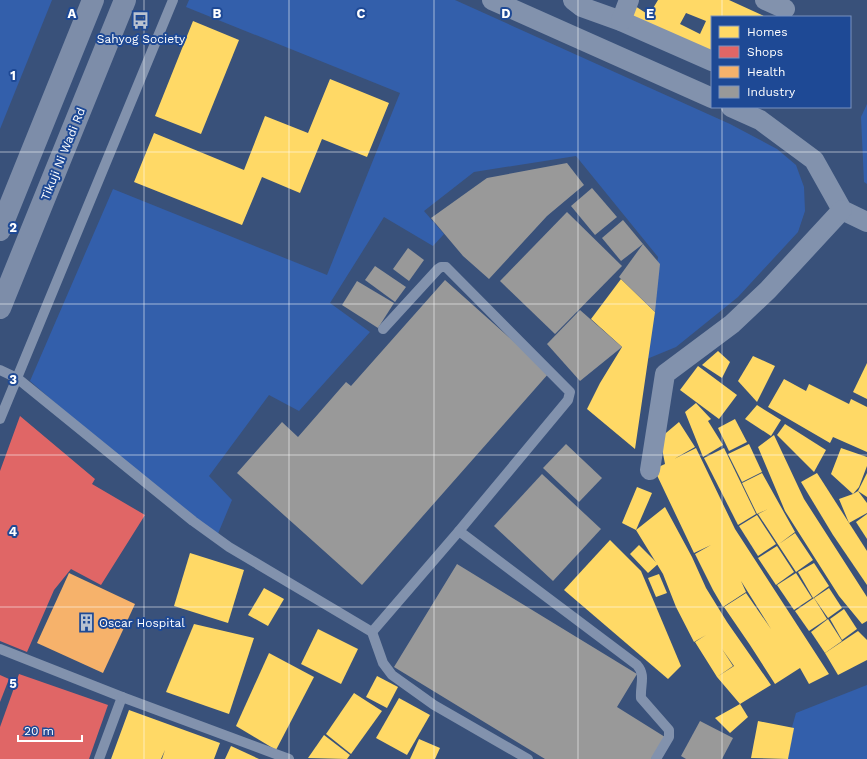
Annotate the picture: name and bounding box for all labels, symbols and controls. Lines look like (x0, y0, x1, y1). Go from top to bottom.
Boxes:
text: A (68, 6, 77, 21)
text: B (213, 6, 222, 21)
text: C (357, 6, 366, 21)
text: D (501, 6, 511, 21)
text: E (646, 6, 654, 21)
bus stop icon: Sahyog Society (131, 10, 151, 30)
legend (711, 16, 851, 108)
text: Homes (747, 25, 788, 39)
place label: Sahyog Society (97, 32, 186, 46)
text: Shops (747, 45, 783, 59)
text: Health (747, 65, 785, 79)
text: 1 (10, 68, 16, 83)
text: Industry (747, 85, 796, 99)
street label: Tikuji Ni Wadi Rd (38, 106, 88, 202)
text: 2 (9, 220, 17, 235)
text: 3 (9, 372, 17, 387)
text: 4 (9, 524, 18, 539)
building icon: Oscar Hospital (76, 613, 96, 633)
place label: Oscar Hospital (99, 616, 185, 630)
text: 5 (9, 676, 17, 691)
scale bar (18, 717, 82, 743)
text: 20 m (24, 724, 54, 738)

